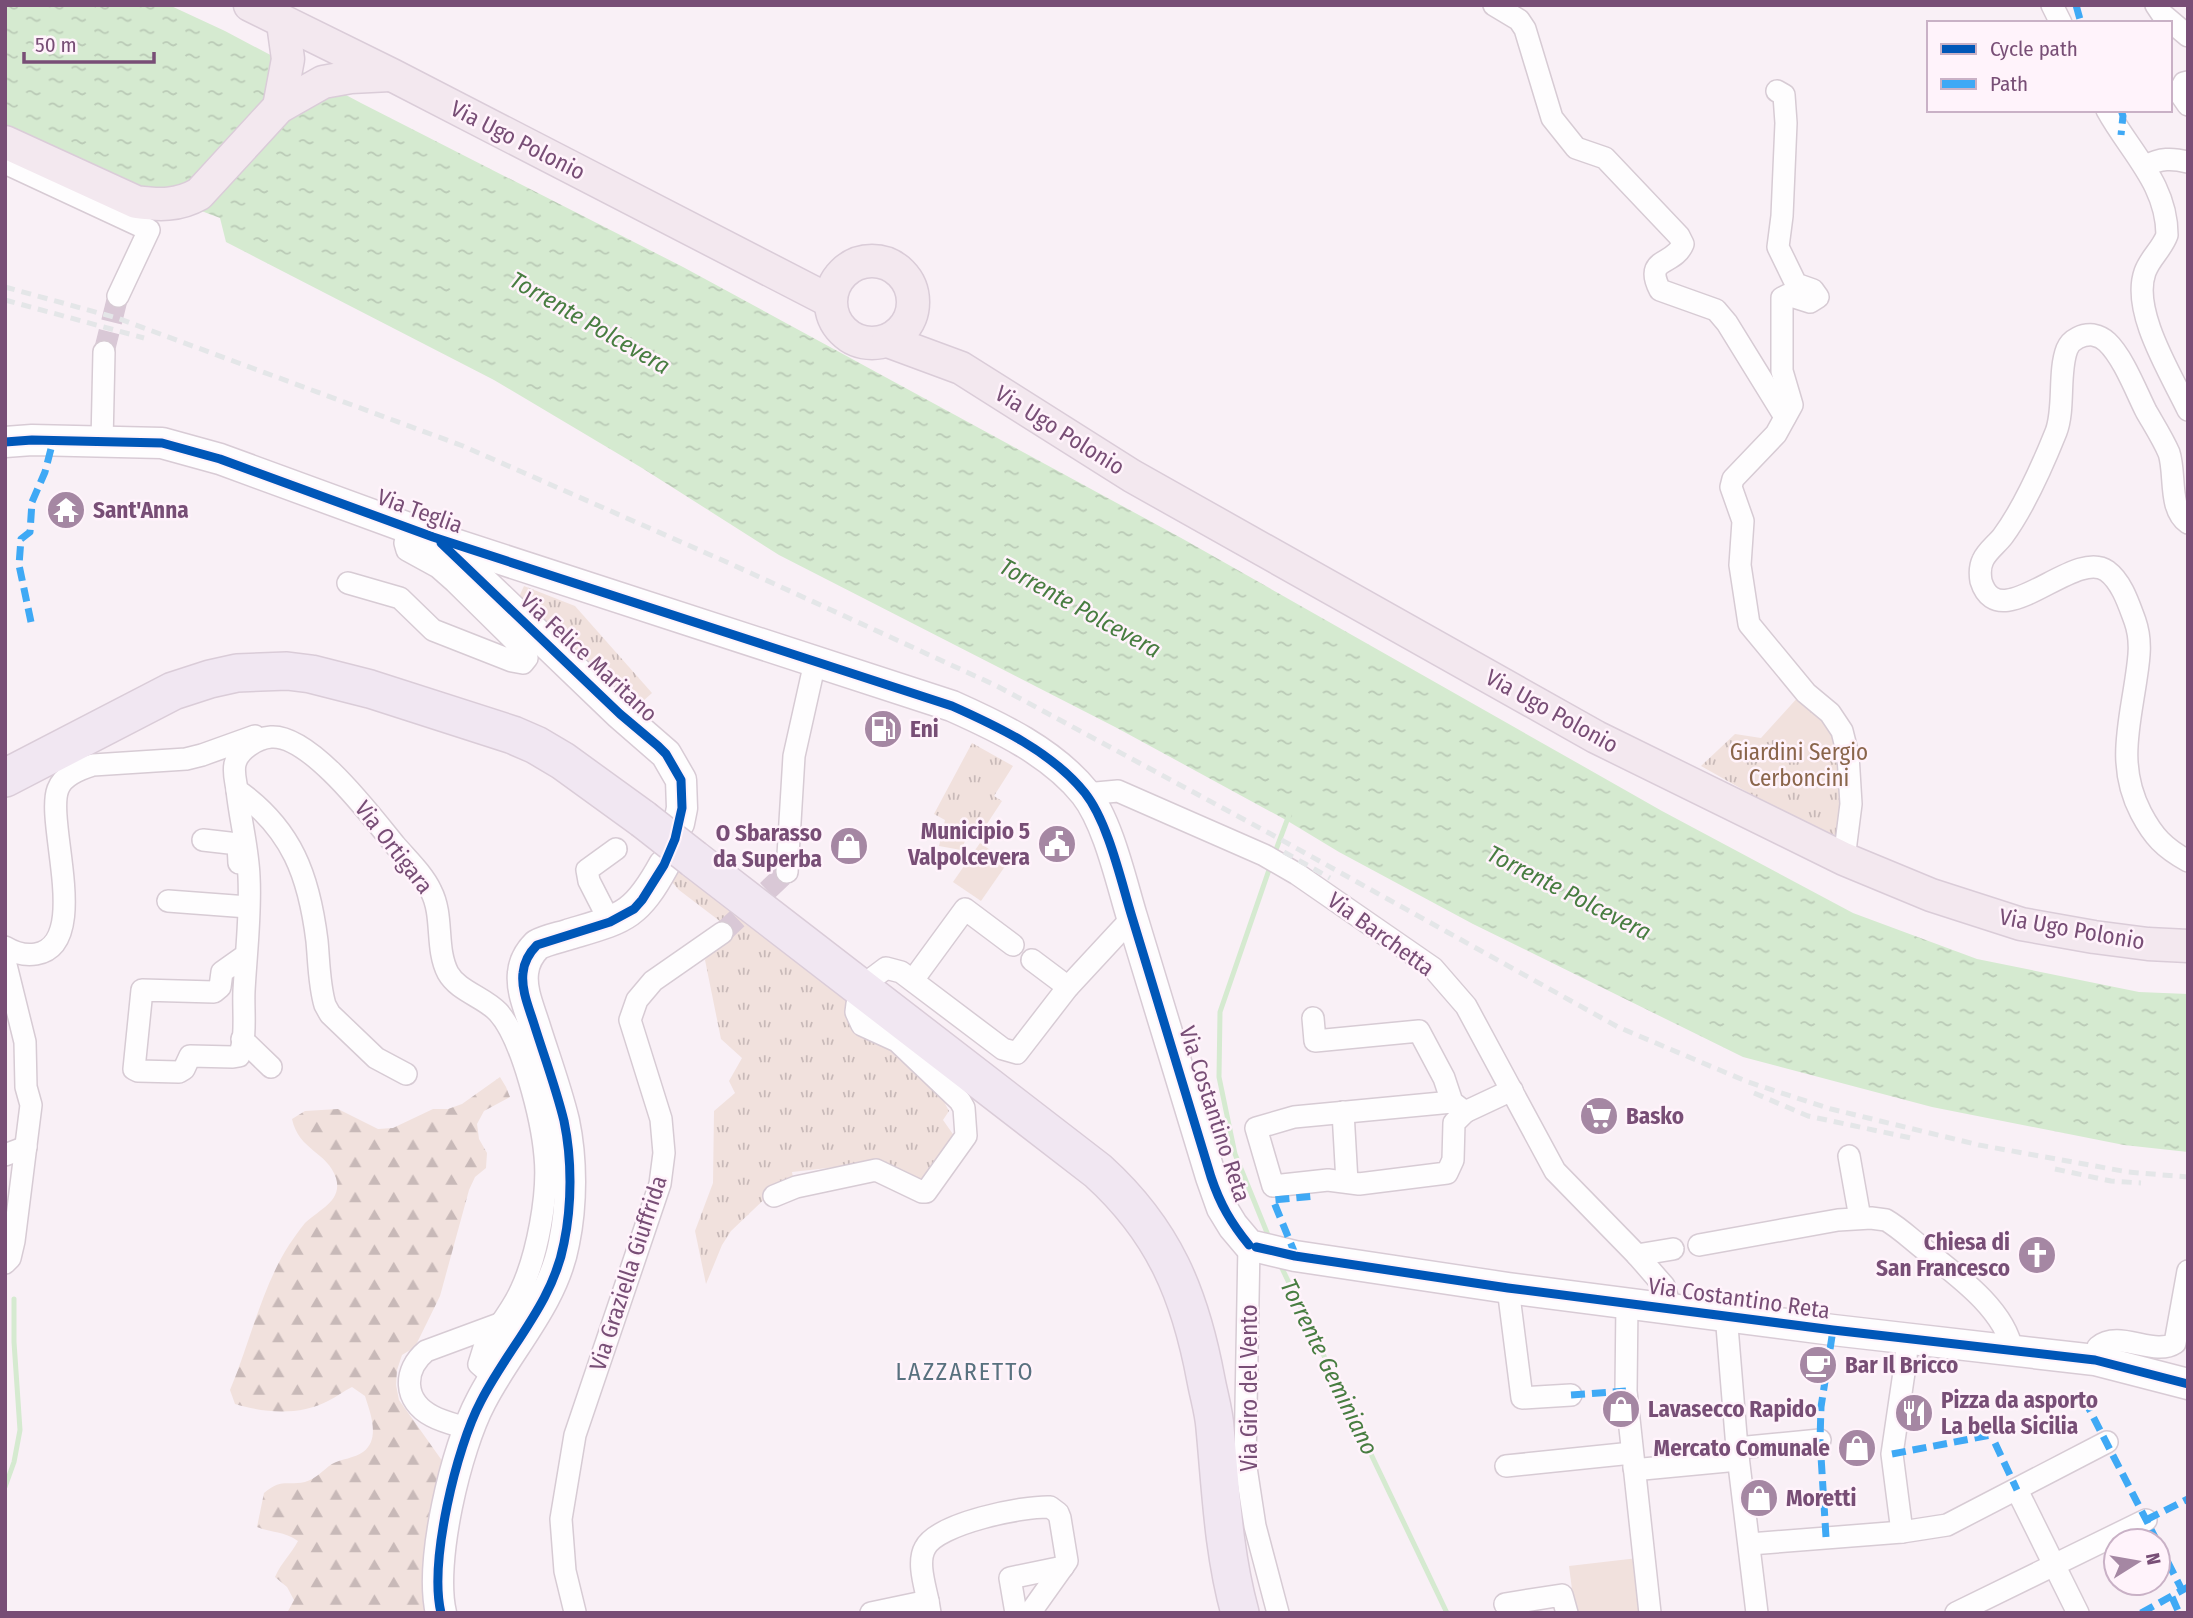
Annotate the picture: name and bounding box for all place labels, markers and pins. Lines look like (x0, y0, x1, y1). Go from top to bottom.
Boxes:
temple icon: Sant'Anna (45, 489, 87, 531)
place label: Sant'Anna (93, 496, 189, 524)
fuel station icon: Eni (862, 708, 904, 750)
place label: Eni (910, 715, 939, 743)
place label: Municipio 5 Valpolcevera (907, 817, 1030, 871)
place label: O Sbarasso da Superba (713, 819, 822, 873)
public building icon: Municipio 5 Valpolcevera (1036, 823, 1078, 865)
shop icon: O Sbarasso da Superba (828, 825, 870, 867)
supermarket icon: Basko (1578, 1095, 1620, 1137)
place label: Basko (1626, 1102, 1684, 1130)
place label: Chiesa di San Francesco (1876, 1228, 2010, 1282)
church icon: Chiesa di San Francesco (2016, 1234, 2058, 1276)
cafe icon: Bar Il Bricco (1797, 1344, 1839, 1386)
place label: Bar Il Bricco (1845, 1351, 1958, 1379)
place label: Pizza da asporto La bella Sicilia (1941, 1386, 2098, 1440)
shop icon: Lavasecco Rapido (1600, 1388, 1642, 1430)
restaurant icon: Pizza da asporto La bella Sicilia (1893, 1392, 1935, 1434)
place label: Lavasecco Rapido (1648, 1395, 1817, 1423)
shop icon: Mercato Comunale (1836, 1427, 1878, 1469)
place label: Mercato Comunale (1654, 1434, 1830, 1462)
shop icon: Moretti (1738, 1477, 1780, 1519)
place label: Moretti (1786, 1484, 1856, 1512)

